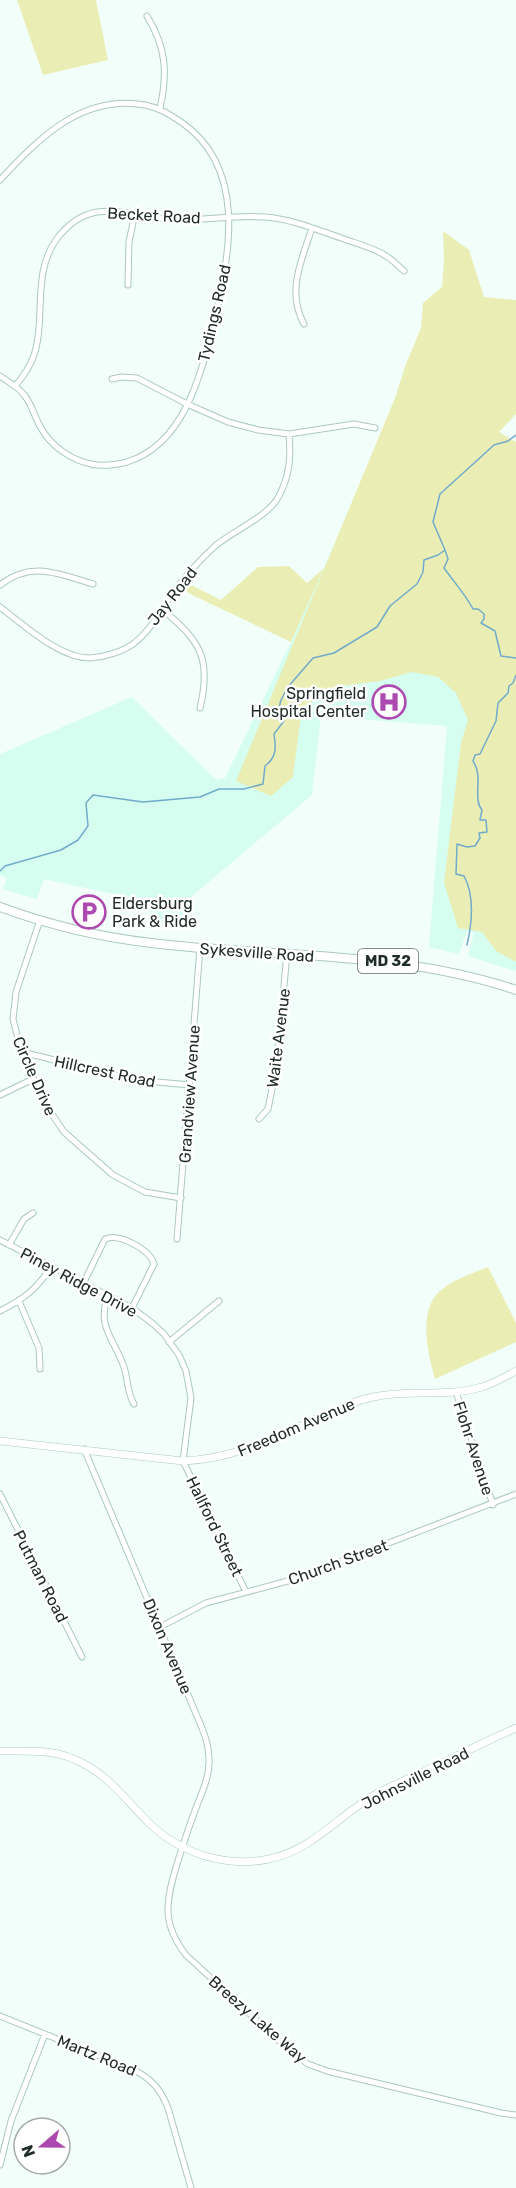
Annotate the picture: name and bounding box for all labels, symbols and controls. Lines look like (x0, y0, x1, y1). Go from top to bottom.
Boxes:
street label: Becket Road (107, 204, 201, 227)
street label: Tydings Road (194, 263, 235, 364)
street label: Jay Road (144, 563, 201, 629)
place label: Springfield Hospital Center (250, 684, 366, 721)
hospital icon: Springfield Hospital Center (371, 684, 407, 720)
parking icon: Eldersburg Park & Ride (71, 894, 107, 930)
place label: Eldersburg Park & Ride (112, 894, 197, 931)
street label: Sykesville Road (199, 939, 315, 966)
road number: MD 32 (358, 949, 418, 973)
street label: Waite Avenue (263, 987, 294, 1089)
street label: Grandview Avenue (175, 1024, 204, 1164)
street label: Circle Drive (9, 1034, 60, 1119)
street label: Hillcrest Road (53, 1051, 157, 1091)
street label: Piney Ridge Drive (17, 1244, 140, 1321)
street label: Freedom Avenue (235, 1394, 358, 1461)
street label: Flohr Avenue (449, 1399, 498, 1497)
street label: Hallford Street (182, 1473, 247, 1579)
street label: Putman Road (9, 1527, 72, 1625)
street label: Church Street (286, 1536, 391, 1589)
street label: Dixon Avenue (139, 1596, 196, 1697)
street label: Johnsville Road (358, 1743, 472, 1814)
street label: Breezy Lake Way (205, 1972, 311, 2067)
street label: Martz Road (54, 2031, 139, 2080)
north arrow (12, 2116, 72, 2176)
text: N (17, 2142, 39, 2160)

